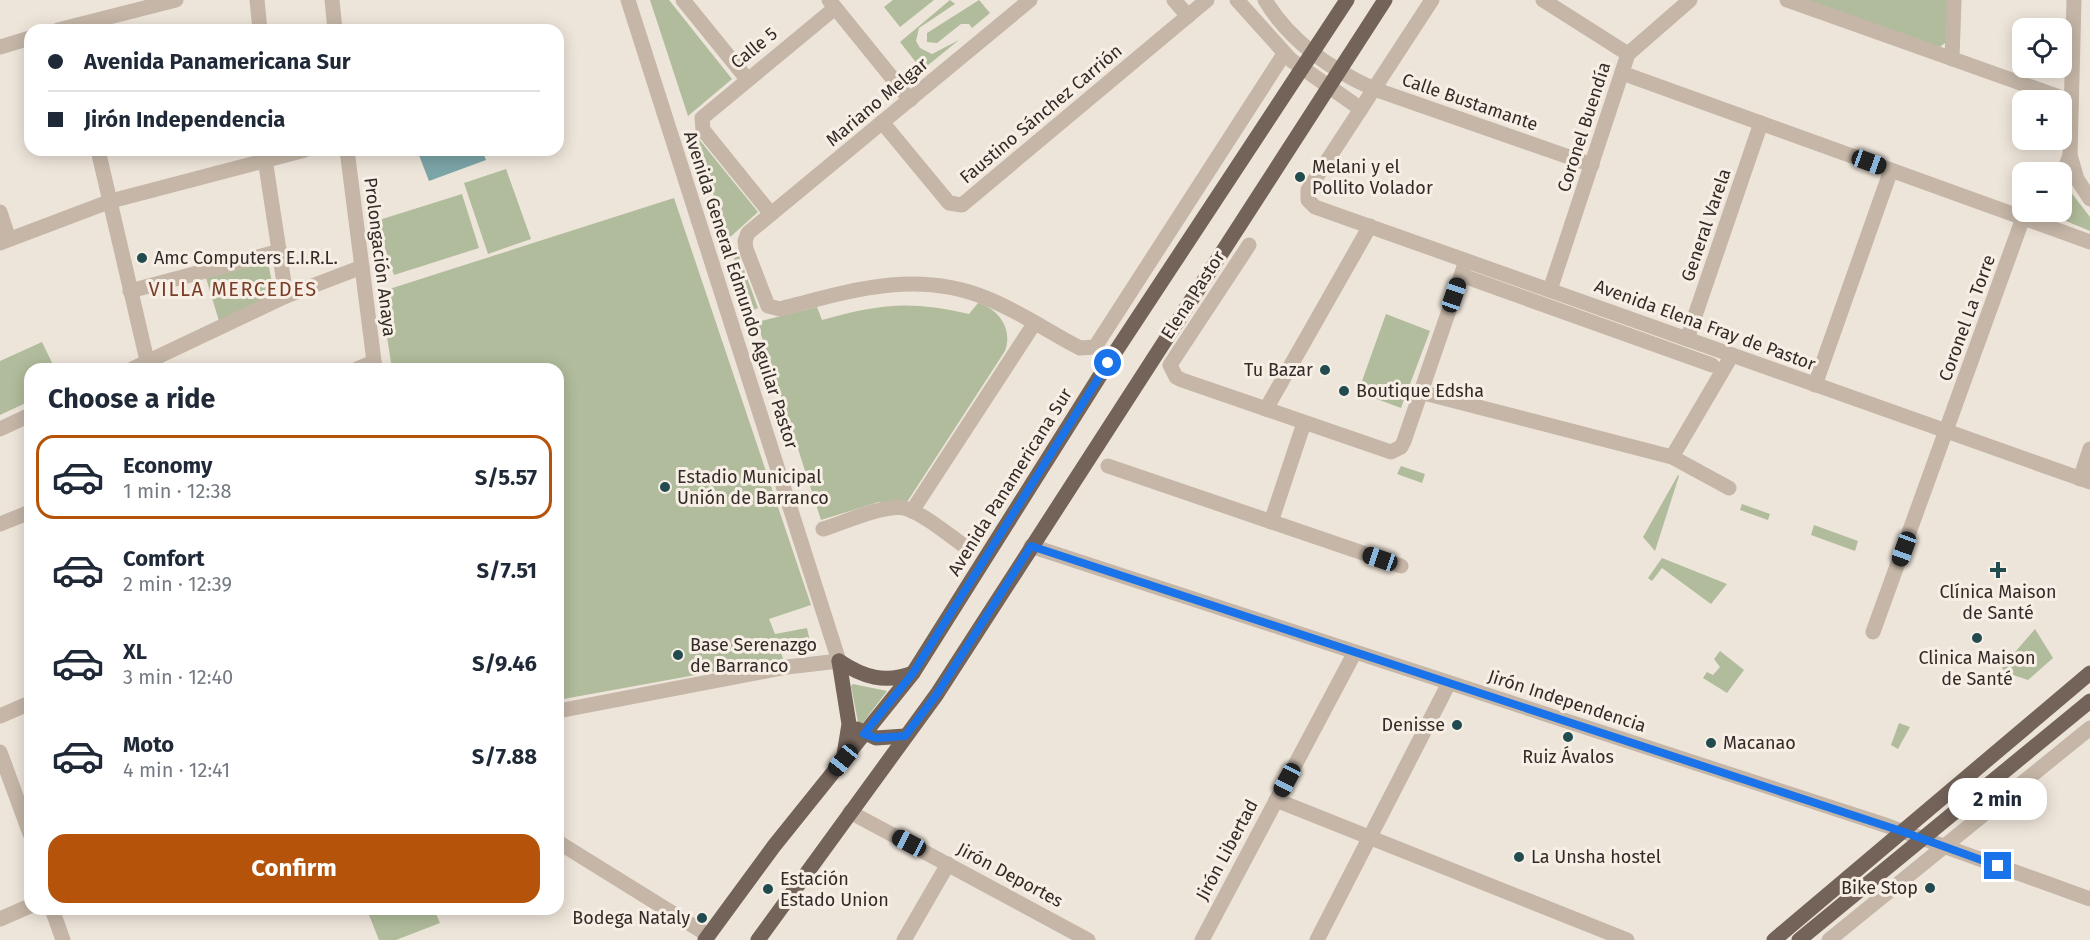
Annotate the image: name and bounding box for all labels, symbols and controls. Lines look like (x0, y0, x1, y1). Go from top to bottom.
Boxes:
map controls (2012, 18, 2072, 222)
button: locate (2012, 18, 2072, 78)
street label: Calle 5 (726, 23, 782, 73)
street label: Faustino Sánchez Carrión (955, 40, 1127, 188)
text: Avenida Panamericana Sur (84, 48, 351, 75)
street label: Mariano Melgar (822, 53, 932, 151)
street label: Coronel Buendía (1553, 59, 1615, 195)
street label: Calle Bustamante (1399, 68, 1541, 136)
button: + (2012, 90, 2072, 150)
text: Jirón Independencia (84, 106, 285, 133)
street label: Avenida General Edmundo Aguilar Pastor (679, 128, 803, 452)
car (1849, 147, 1889, 177)
place label: Melani y el Pollito Volador (1312, 156, 1433, 199)
button: − (2012, 162, 2072, 222)
street label: General Varela (1676, 166, 1736, 284)
marker: Melani y el Pollito Volador (1293, 170, 1307, 184)
street label: Prolongación Anaya (359, 176, 401, 338)
place label: Amc Computers E.I.R.L. (154, 247, 338, 269)
street label: Elena Pastor (1156, 247, 1230, 343)
marker: Amc Computers E.I.R.L. (135, 251, 149, 265)
street label: Coronel La Torre (1934, 252, 2000, 384)
car (1440, 275, 1468, 315)
street label: Avenida Elena Fray de Pastor (1591, 275, 1819, 375)
district label: VILLA MERCEDES (148, 277, 318, 301)
route start (1094, 349, 1121, 376)
place label: Tu Bazar (1244, 359, 1313, 381)
marker: Tu Bazar (1318, 363, 1332, 377)
place label: Boutique Edsha (1356, 380, 1484, 402)
text: Choose a ride (48, 383, 215, 415)
street label: Avenida Panamericana Sur (943, 384, 1077, 580)
marker: Boutique Edsha (1337, 384, 1351, 398)
icon: car (51, 450, 105, 504)
text: Economy (123, 452, 212, 479)
text: S/5.57 (475, 464, 537, 491)
place label: Estadio Municipal Unión de Barranco (677, 466, 829, 509)
text: 1 min · 12:38 (123, 479, 231, 503)
marker: Estadio Municipal Unión de Barranco (658, 480, 672, 494)
car (1889, 529, 1919, 569)
icon: car (51, 543, 105, 597)
text: Comfort (123, 545, 204, 572)
car (1360, 545, 1400, 573)
text: S/7.51 (476, 557, 537, 584)
marker: Clínica Maison de Santé (1989, 561, 2007, 579)
text: 2 min · 12:39 (123, 572, 232, 596)
place label: Clínica Maison de Santé (1939, 581, 2057, 624)
marker: Clinica Maison de Santé (1970, 631, 1984, 645)
place label: Base Serenazgo de Barranco (690, 634, 817, 677)
icon: car (51, 636, 105, 690)
text: XL (123, 638, 147, 665)
place label: Clinica Maison de Santé (1918, 647, 2036, 690)
marker: Base Serenazgo de Barranco (671, 648, 685, 662)
text: S/9.46 (472, 650, 537, 677)
text: 3 min · 12:40 (123, 665, 233, 689)
street label: Jirón Independencia (1485, 665, 1649, 737)
place label: Denisse (1382, 714, 1445, 736)
marker: Denisse (1450, 718, 1464, 732)
icon: car (51, 729, 105, 783)
marker: Ruiz Ávalos (1561, 730, 1575, 744)
text: Moto (123, 731, 174, 758)
place label: Macanao (1723, 732, 1796, 754)
marker: Macanao (1704, 736, 1718, 750)
car (825, 740, 861, 780)
text: S/7.88 (472, 743, 537, 770)
place label: Ruiz Ávalos (1522, 745, 1614, 768)
text: 4 min · 12:41 (123, 758, 230, 782)
car (1271, 760, 1303, 800)
callout: 2 min (1948, 779, 2048, 821)
text: 2 min (1973, 787, 2022, 811)
street label: Jirón Libertad (1191, 796, 1263, 904)
car (889, 827, 929, 859)
button: Confirm (48, 834, 540, 903)
street label: Jirón Deportes (953, 838, 1067, 912)
place label: La Unsha hostel (1531, 846, 1661, 868)
marker: La Unsha hostel (1512, 850, 1526, 864)
route end (1984, 852, 2011, 879)
place label: Estación Estado Union (780, 868, 889, 911)
place label: Bike Stop (1841, 877, 1918, 899)
marker: Bike Stop (1923, 881, 1937, 895)
marker: Estación Estado Union (761, 882, 775, 896)
place label: Bodega Nataly (572, 907, 690, 929)
marker: Bodega Nataly (695, 911, 709, 925)

